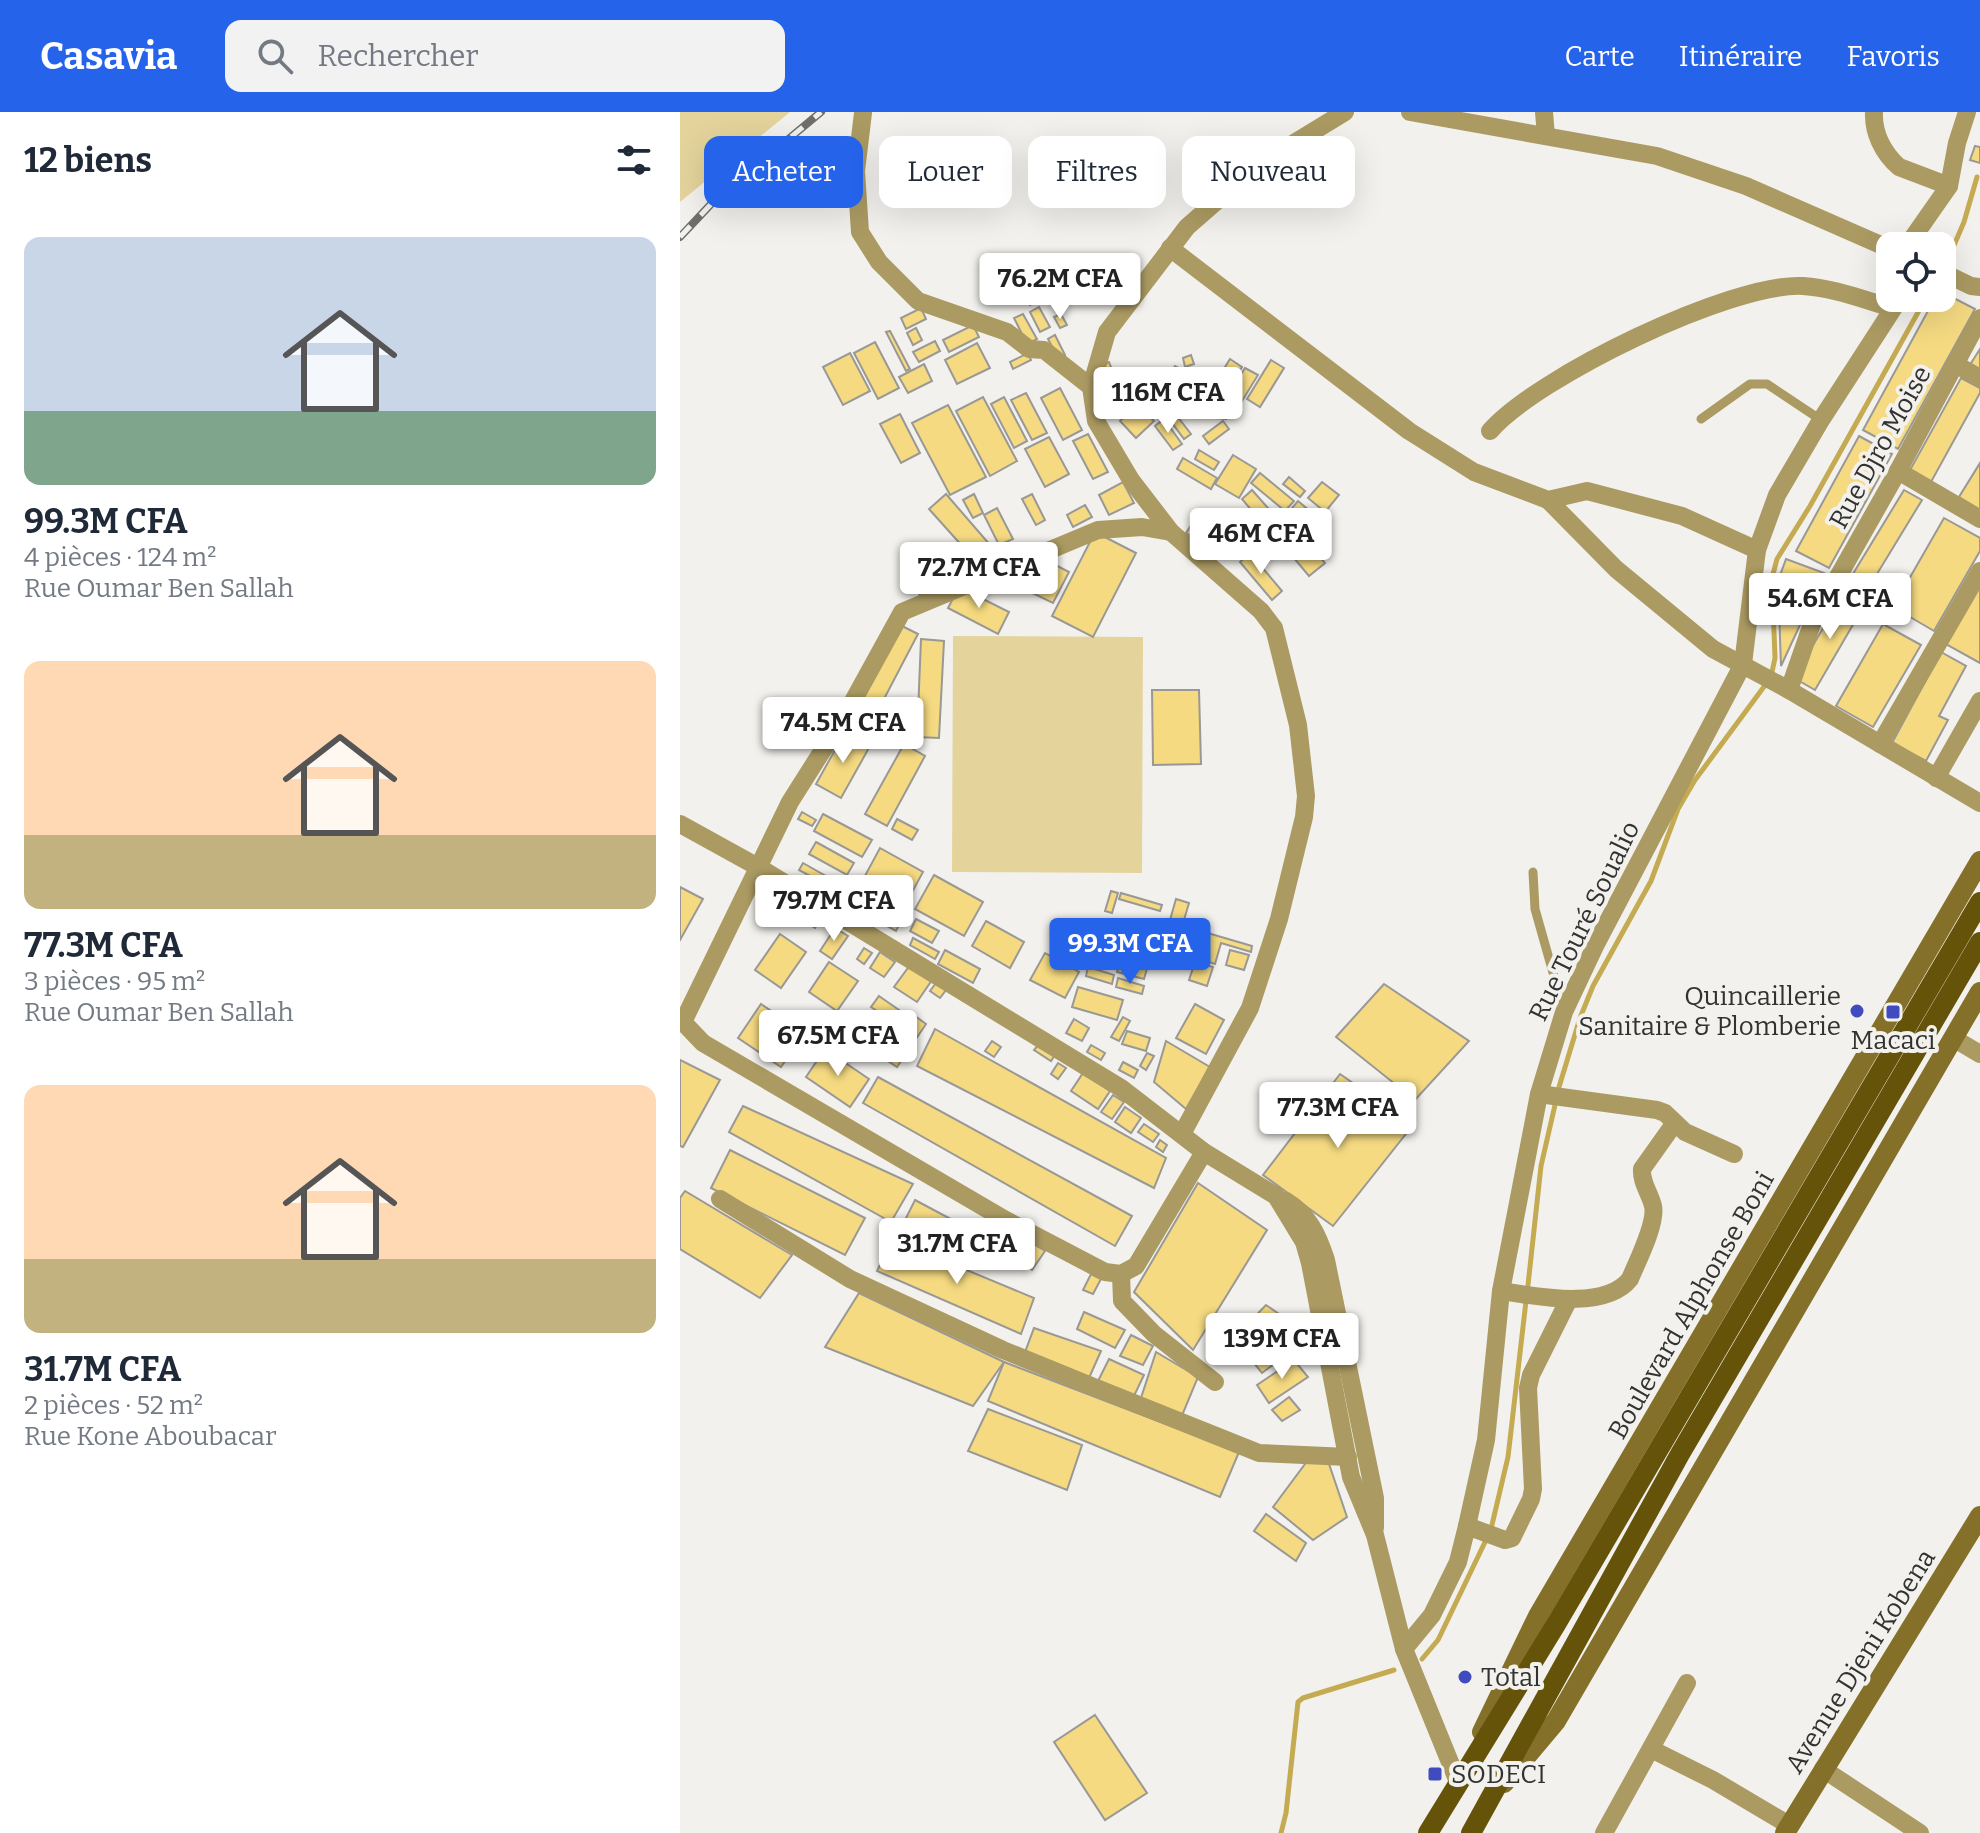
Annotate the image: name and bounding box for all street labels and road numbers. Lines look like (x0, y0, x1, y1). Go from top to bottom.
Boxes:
street label: Rue Djro Moise (1823, 361, 1938, 534)
street label: Rue Touré Soualio (1523, 816, 1646, 1026)
street label: Boulevard Alphonse Boni (1602, 1166, 1781, 1445)
street label: Avenue Djeni Kobena (1779, 1544, 1942, 1779)

